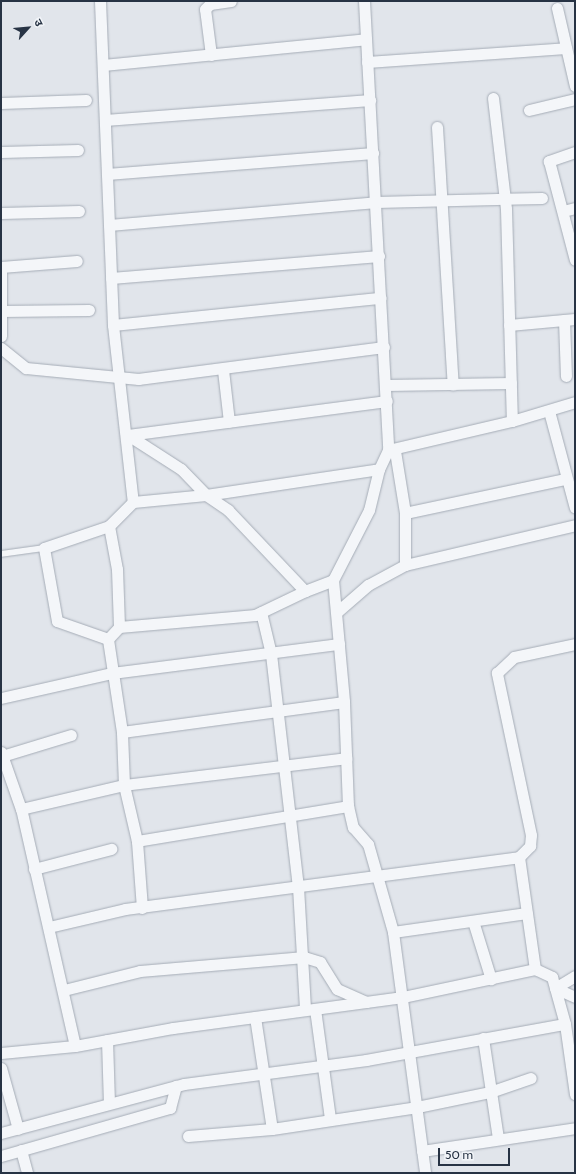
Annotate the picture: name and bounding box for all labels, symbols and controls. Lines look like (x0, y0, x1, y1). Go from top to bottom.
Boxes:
north arrow (8, 8, 48, 48)
text: उ (31, 17, 46, 29)
scale bar (440, 1140, 512, 1166)
text: 50 m (445, 1147, 473, 1162)

